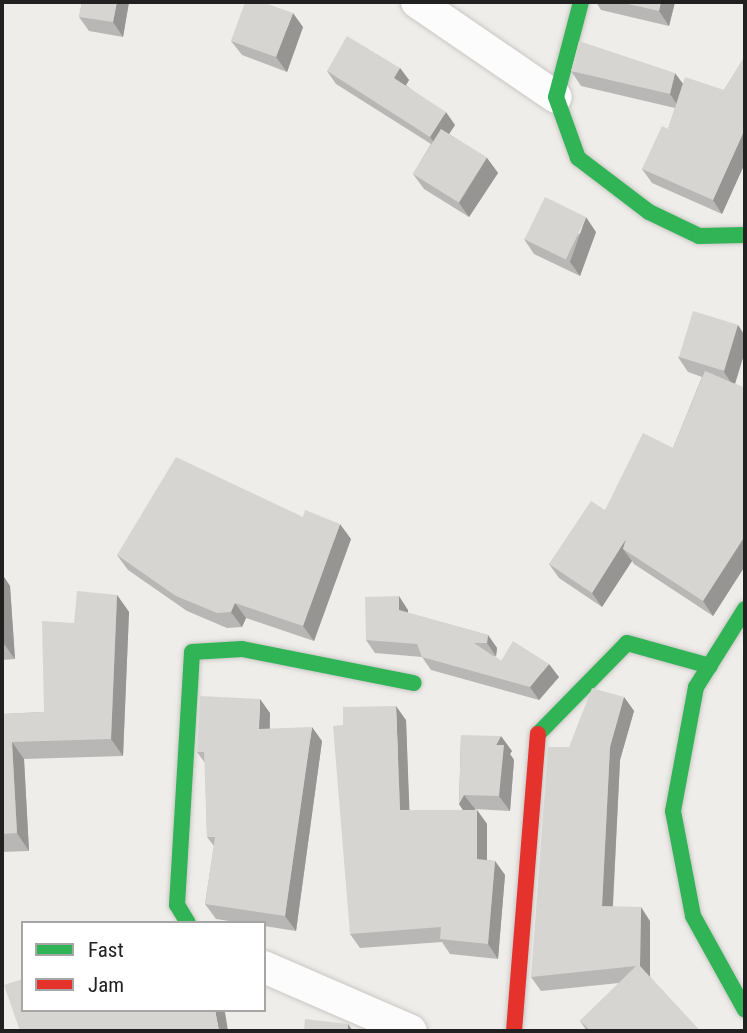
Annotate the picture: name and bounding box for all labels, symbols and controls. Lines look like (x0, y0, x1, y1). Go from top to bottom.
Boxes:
legend (21, 921, 266, 1012)
text: Fast (88, 938, 124, 962)
text: Jam (88, 973, 124, 997)

